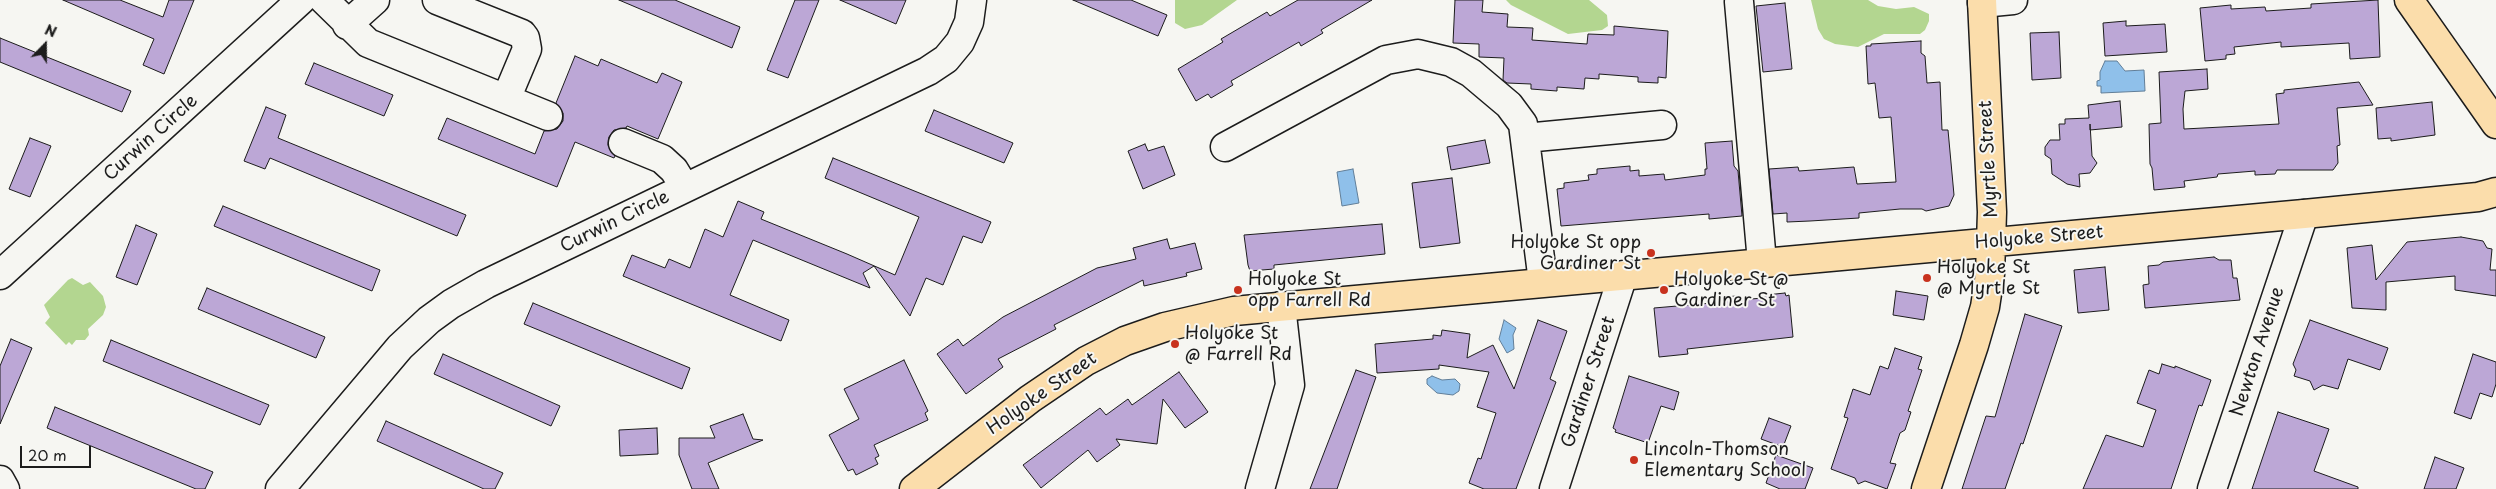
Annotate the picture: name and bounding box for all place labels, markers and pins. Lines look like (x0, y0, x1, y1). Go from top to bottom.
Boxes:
place label: Holyoke St opp Gardiner St (1510, 232, 1641, 274)
marker: Holyoke St opp Gardiner St (1645, 247, 1657, 259)
place label: Holyoke St @ Myrtle St (1937, 257, 2040, 300)
place label: Holyoke St opp Farrell Rd (1248, 269, 1371, 312)
place label: Holyoke St @ Gardiner St (1674, 269, 1788, 312)
marker: Holyoke St @ Myrtle St (1921, 272, 1933, 284)
marker: Holyoke St opp Farrell Rd (1232, 284, 1244, 296)
marker: Holyoke St @ Gardiner St (1658, 284, 1670, 296)
place label: Holyoke St @ Farrell Rd (1185, 323, 1292, 366)
marker: Holyoke St @ Farrell Rd (1169, 338, 1181, 350)
place label: Lincoln-Thomson Elementary School (1644, 439, 1806, 482)
marker: Lincoln-Thomson Elementary School (1628, 454, 1640, 466)

